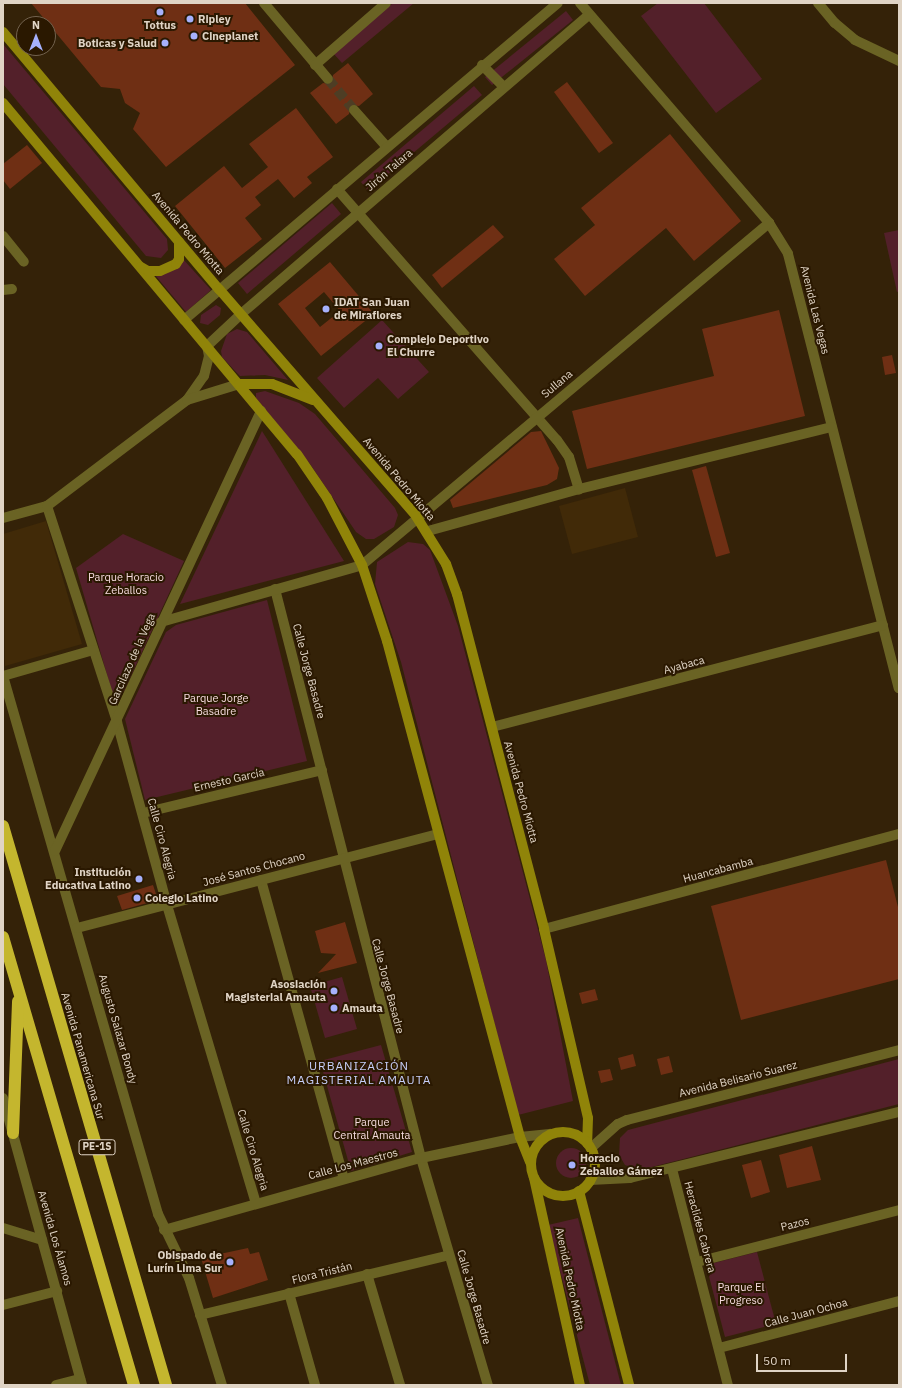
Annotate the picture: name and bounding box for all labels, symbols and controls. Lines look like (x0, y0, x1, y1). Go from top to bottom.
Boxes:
marker: Tottus (155, 7, 165, 17)
place label: Ripley (198, 12, 231, 26)
marker: Ripley (185, 14, 195, 24)
north arrow (16, 16, 56, 56)
text: N (32, 18, 40, 32)
place label: Tottus (144, 18, 176, 32)
place label: Cineplanet (202, 29, 258, 43)
marker: Cineplanet (189, 31, 199, 41)
place label: Boticas y Salud (78, 36, 157, 50)
marker: Boticas y Salud (160, 38, 170, 48)
street label: Jirón Talara (363, 146, 415, 194)
street label: Avenida Pedro Miotta (149, 189, 227, 277)
street label: Avenida Las Vegas (798, 264, 832, 356)
place label: IDAT San Juan de Miraflores (334, 296, 410, 322)
marker: IDAT San Juan de Miraflores (321, 304, 331, 314)
place label: Complejo Deportivo El Churre (387, 333, 489, 359)
marker: Complejo Deportivo El Churre (374, 341, 384, 351)
street label: Sullana (539, 367, 575, 401)
street label: Avenida Pedro Miotta (360, 435, 438, 523)
park label: Parque Horacio Zeballos (88, 571, 164, 597)
street label: Garcilazo de la Vega (106, 611, 158, 707)
street label: Calle Jorge Basadre (290, 622, 328, 720)
street label: Ayabaca (662, 653, 706, 677)
park label: Parque Jorge Basadre (184, 692, 248, 718)
street label: Avenida Pedro Miotta (501, 740, 541, 844)
street label: Ernesto García (192, 765, 266, 795)
street label: Calle Ciro Alegria (145, 797, 179, 881)
street label: José Santos Chocano (201, 849, 307, 889)
street label: Huancabamba (682, 854, 754, 886)
place label: Institución Educativa Latino (45, 866, 131, 892)
marker: Institución Educativa Latino (134, 874, 144, 884)
place label: Colegio Latino (145, 891, 218, 905)
marker: Colegio Latino (132, 893, 142, 903)
street label: Calle Jorge Basadre (369, 937, 407, 1035)
street label: Augusto Salazar Bondy (96, 973, 140, 1085)
place label: Asosiación Magisterial Amauta (225, 978, 326, 1004)
marker: Asosiación Magisterial Amauta (329, 986, 339, 996)
street label: Avenida Panamericana Sur (58, 991, 108, 1121)
place label: Amauta (342, 1001, 383, 1015)
marker: Amauta (329, 1003, 339, 1013)
street label: Avenida Belisario Suarez (678, 1058, 798, 1100)
district label: URBANIZACIÓN MAGISTERIAL AMAUTA (287, 1059, 431, 1087)
street label: Calle Ciro Alegria (234, 1108, 272, 1192)
park label: Parque Central Amauta (334, 1116, 410, 1142)
road number: PE-1S (78, 1139, 116, 1155)
street label: Calle Los Maestros (307, 1146, 399, 1182)
place label: Horacio Zeballos Gámez (580, 1152, 662, 1178)
marker: Horacio Zeballos Gámez (567, 1160, 577, 1170)
street label: Heraclides Cabrera (681, 1180, 719, 1274)
street label: Avenida Los Álamos (35, 1189, 75, 1287)
street label: Pazos (779, 1214, 811, 1234)
street label: Avenida Pedro Miotta (553, 1226, 587, 1332)
street label: Calle Jorge Basadre (454, 1248, 494, 1346)
place label: Obispado de Lurín Lima Sur (147, 1249, 222, 1275)
marker: Obispado de Lurín Lima Sur (225, 1257, 235, 1267)
street label: Flora Tristán (291, 1259, 353, 1287)
park label: Parque El Progreso (717, 1281, 765, 1307)
street label: Calle Juan Ochoa (763, 1296, 849, 1330)
scale bar (758, 1346, 849, 1372)
text: 50 m (763, 1353, 791, 1368)

